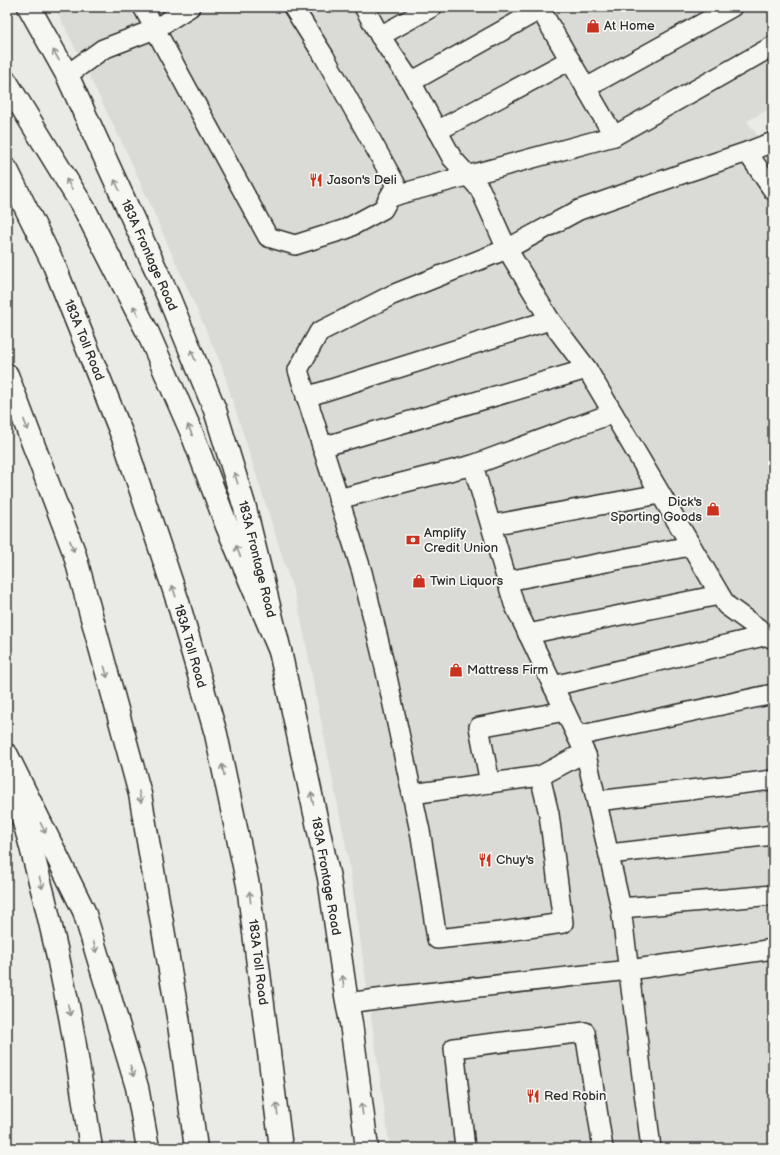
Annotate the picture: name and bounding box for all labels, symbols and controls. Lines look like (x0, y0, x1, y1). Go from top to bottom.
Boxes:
shop icon: At Home (585, 18, 601, 34)
place label: At Home (604, 18, 655, 34)
one-way arrow (51, 49, 59, 61)
restaurant icon: Jason's Deli (308, 172, 324, 188)
place label: Jason's Deli (327, 172, 397, 188)
one-way arrow (65, 178, 73, 190)
one-way arrow (113, 179, 120, 191)
street label: 183A Frontage Road (117, 197, 181, 313)
street label: 183A Toll Road (60, 297, 108, 383)
one-way arrow (132, 305, 140, 317)
one-way arrow (188, 349, 196, 361)
one-way arrow (22, 418, 30, 430)
one-way arrow (185, 424, 193, 436)
one-way arrow (232, 471, 239, 484)
place label: Dick's Sporting Goods (611, 494, 703, 525)
street label: 183A Frontage Road (235, 499, 279, 619)
shop icon: Dick's Sporting Goods (705, 501, 721, 517)
place label: Amplify Credit Union (424, 525, 498, 556)
bank icon: Amplify Credit Union (405, 532, 421, 548)
one-way arrow (68, 540, 76, 552)
one-way arrow (233, 545, 241, 557)
shop icon: Twin Liquors (411, 573, 427, 589)
place label: Twin Liquors (430, 573, 504, 589)
one-way arrow (170, 584, 177, 597)
street label: 183A Toll Road (170, 602, 210, 690)
shop icon: Mattress Firm (448, 662, 464, 678)
place label: Mattress Firm (467, 662, 549, 678)
one-way arrow (103, 665, 111, 678)
one-way arrow (219, 764, 227, 777)
one-way arrow (137, 790, 145, 803)
one-way arrow (307, 791, 315, 804)
street label: 183A Frontage Road (308, 815, 344, 937)
one-way arrow (40, 822, 47, 834)
restaurant icon: Chuy's (477, 852, 493, 868)
place label: Chuy's (496, 852, 535, 868)
one-way arrow (37, 877, 45, 890)
one-way arrow (246, 891, 253, 904)
street label: 183A Toll Road (245, 918, 271, 1006)
one-way arrow (92, 940, 99, 953)
one-way arrow (339, 975, 347, 988)
one-way arrow (65, 1003, 73, 1016)
one-way arrow (129, 1064, 136, 1077)
restaurant icon: Red Robin (525, 1088, 541, 1104)
place label: Red Robin (544, 1088, 606, 1104)
one-way arrow (273, 1103, 280, 1116)
one-way arrow (358, 1103, 366, 1116)

